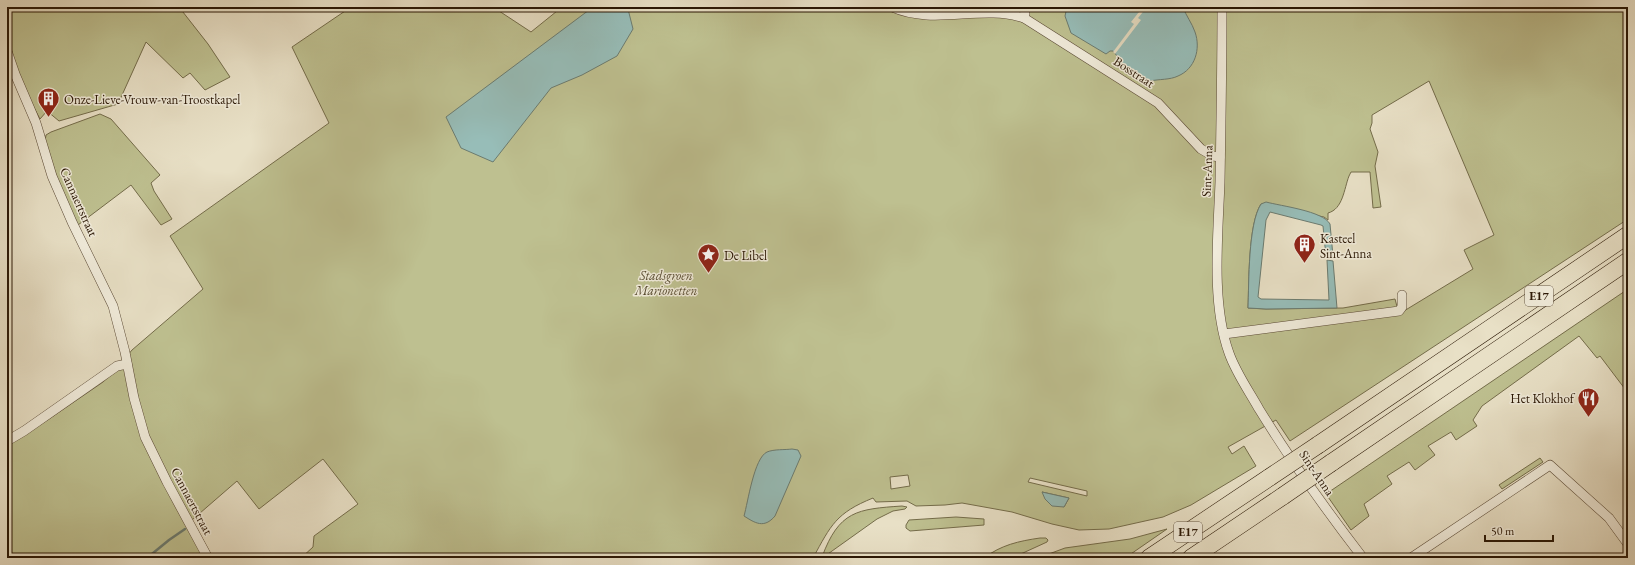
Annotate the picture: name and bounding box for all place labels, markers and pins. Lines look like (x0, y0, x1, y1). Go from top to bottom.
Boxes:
building icon: Onze-Lieve-Vrouw-van-Troostkapel (36, 86, 62, 119)
place label: Onze-Lieve-Vrouw-van-Troostkapel (64, 91, 240, 108)
place label: Kasteel Sint-Anna (1320, 230, 1372, 262)
building icon: Kasteel Sint-Anna (1292, 232, 1318, 265)
place icon: De Libel (696, 242, 722, 275)
place label: De Libel (724, 247, 767, 264)
restaurant icon: Het Klokhof (1576, 385, 1602, 418)
place label: Het Klokhof (1510, 390, 1576, 407)

